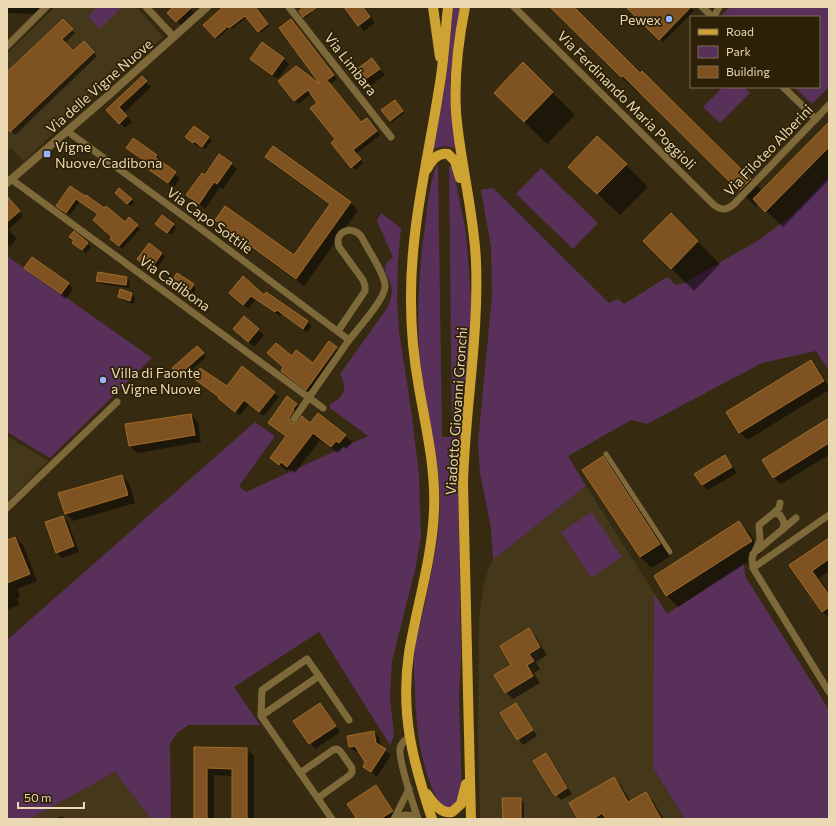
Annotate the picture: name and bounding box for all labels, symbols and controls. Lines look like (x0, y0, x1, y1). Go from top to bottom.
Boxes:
place label: Pewex (619, 11, 662, 28)
marker: Pewex (664, 14, 674, 24)
legend (690, 16, 820, 88)
text: Road (726, 24, 754, 38)
street label: Via Ferdinando Maria Poggioli (554, 27, 700, 173)
street label: Via Limbara (321, 29, 381, 99)
street label: Via delle Vigne Nuove (42, 35, 156, 137)
text: Park (726, 44, 752, 58)
text: Building (726, 64, 770, 78)
street label: Via Filoteo Alberini (720, 101, 816, 199)
place label: Vigne Nuove/Cadibona (55, 138, 162, 171)
marker: Vigne Nuove/Cadibona (42, 149, 52, 159)
street label: Via Capo Sottile (164, 183, 256, 257)
street label: Via Cadibona (136, 251, 214, 315)
street label: Viadotto Giovanni Gronchi (442, 326, 470, 496)
place label: Villa di Faonte a Vigne Nuove (111, 364, 201, 397)
marker: Villa di Faonte a Vigne Nuove (98, 375, 108, 385)
scale bar (18, 784, 84, 810)
text: 50 m (24, 790, 52, 804)

